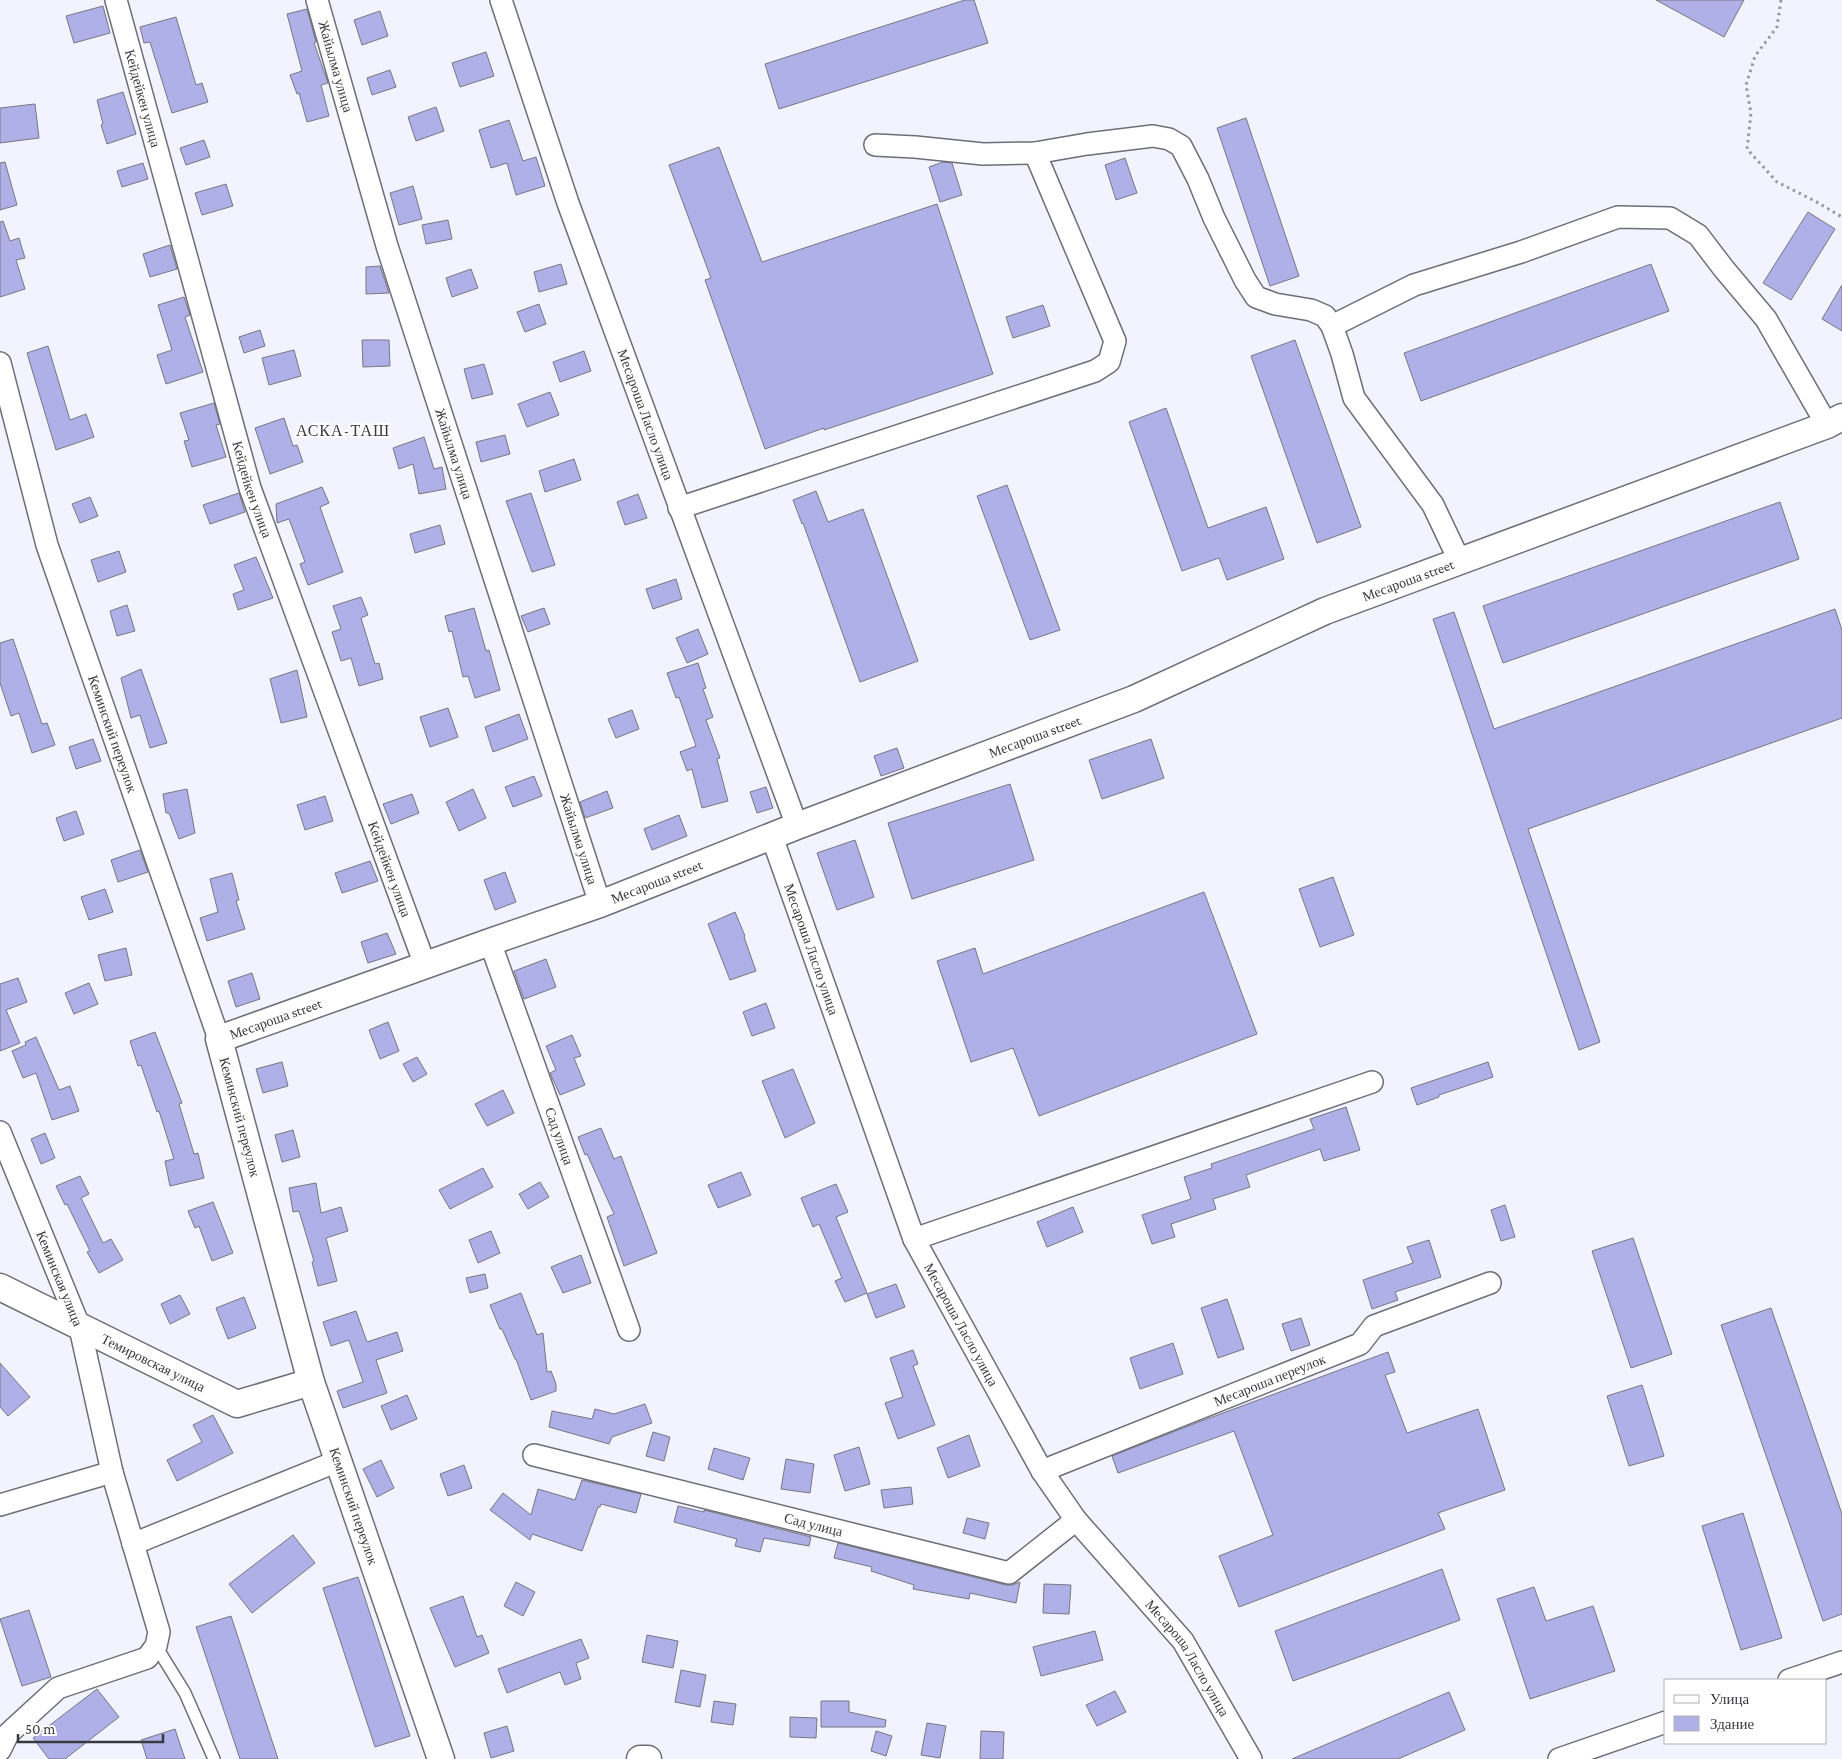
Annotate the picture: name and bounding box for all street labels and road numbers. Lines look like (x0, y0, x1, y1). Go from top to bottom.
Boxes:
street label: Жайылма улица (315, 19, 357, 115)
street label: Кейдейкен улица (122, 48, 164, 150)
street label: Месароша Ласло улица (614, 347, 677, 483)
street label: Жайылма улица (432, 406, 477, 502)
street label: Кейдейкен улица (229, 439, 276, 541)
street label: Месароша street (1360, 556, 1457, 605)
street label: Кеминский переулок (85, 673, 141, 795)
street label: Месароша street (987, 712, 1083, 761)
street label: Жайылма улица (557, 792, 601, 887)
street label: Кейдейкен улица (365, 819, 415, 920)
street label: Месароша street (609, 856, 705, 907)
street label: Месароша Ласло улица (781, 881, 842, 1018)
street label: Месароша street (227, 995, 324, 1043)
street label: Кеминский переулок (216, 1055, 264, 1179)
street label: Сад улица (542, 1105, 577, 1168)
street label: Кеминская улица (33, 1228, 87, 1329)
street label: Месароша Ласло улица (921, 1260, 1002, 1390)
street label: Темировская улица (99, 1330, 209, 1395)
street label: Месароша переулок (1211, 1351, 1328, 1410)
street label: Кеминский переулок (326, 1445, 382, 1567)
street label: Сад улица (782, 1509, 845, 1540)
street label: Месароша Ласло улица (1142, 1596, 1233, 1720)

